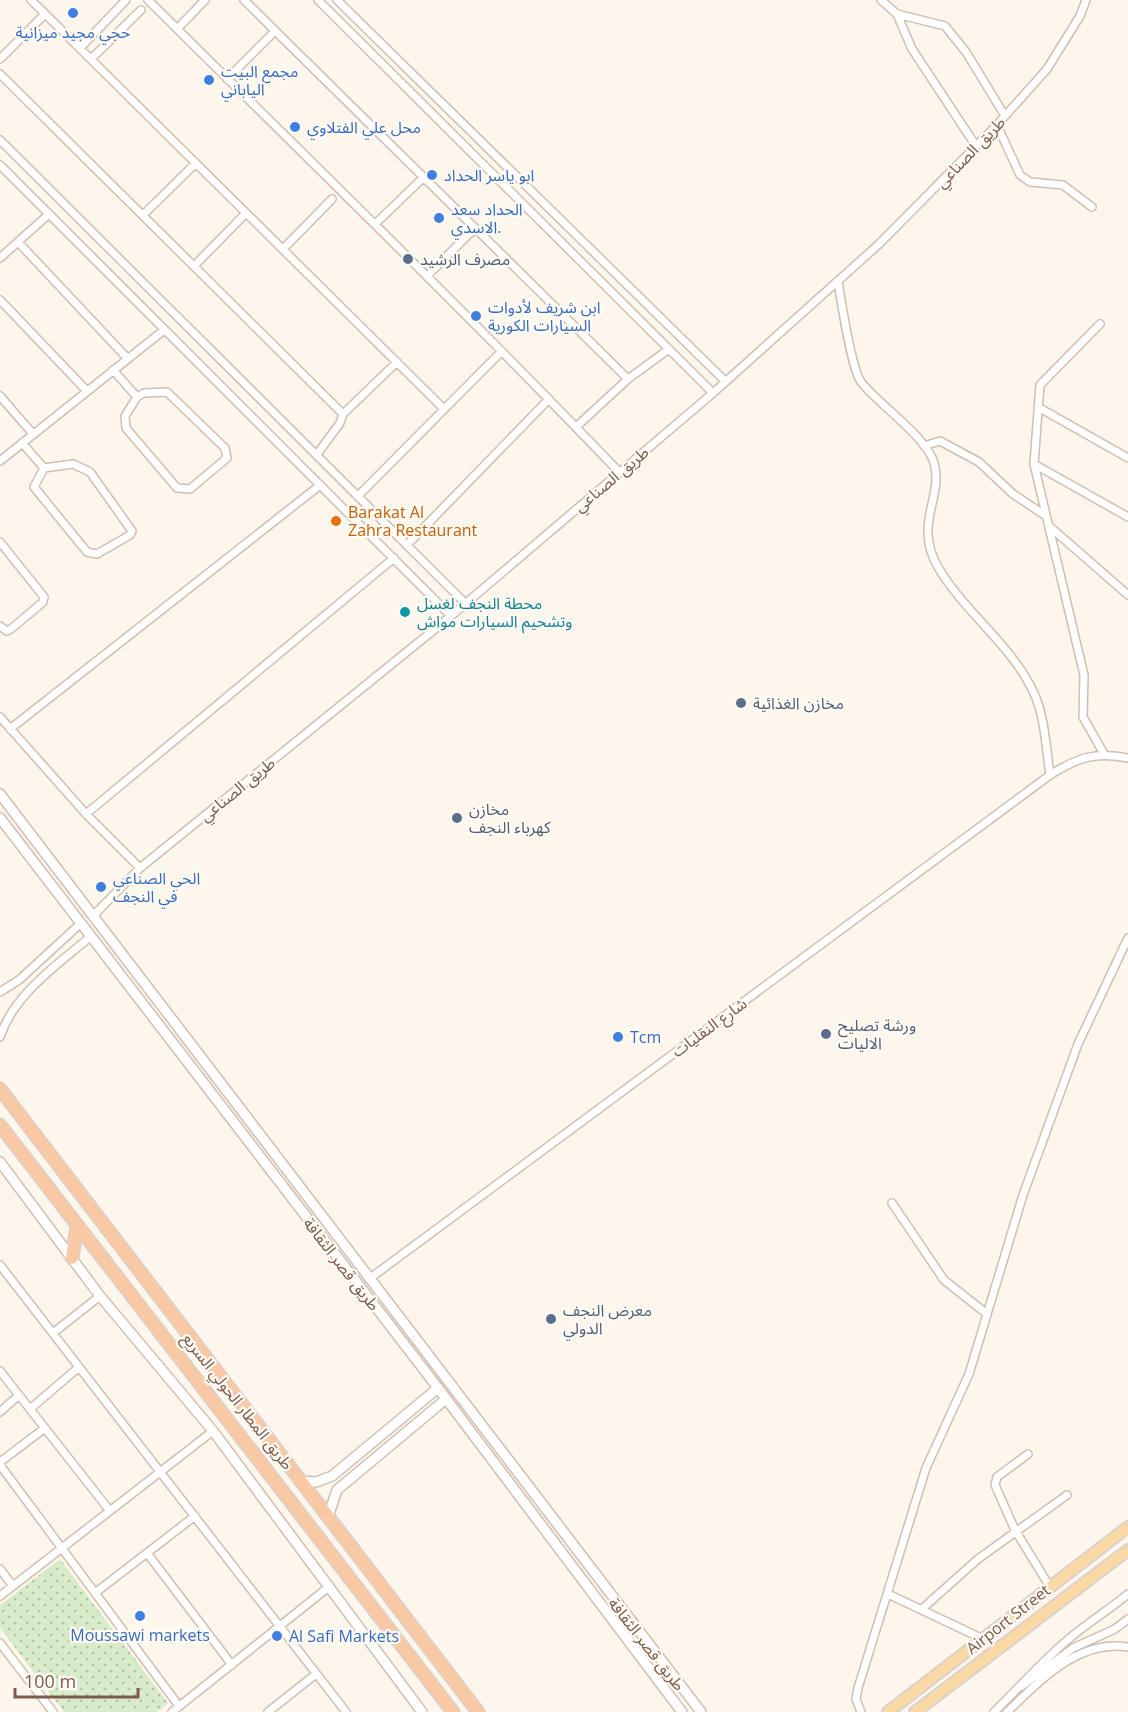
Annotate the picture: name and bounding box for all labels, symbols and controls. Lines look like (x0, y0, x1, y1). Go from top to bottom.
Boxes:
marker: حجي مجيد ميزانية (66, 6, 80, 20)
place label: حجي مجيد ميزانية (16, 21, 130, 45)
place label: مجمع البيت الياباني (221, 60, 298, 102)
marker: مجمع البيت الياباني (202, 73, 216, 87)
street label: طريق الصناعي (930, 111, 1011, 194)
place label: محل علي الفتلاوي (307, 116, 421, 140)
marker: محل علي الفتلاوي (288, 120, 302, 134)
place label: ابو ياسر الحداد (444, 164, 534, 186)
marker: ابو ياسر الحداد (425, 168, 439, 182)
place label: الحداد سعد الاسدي. (451, 198, 523, 240)
marker: الحداد سعد الاسدي. (432, 211, 446, 225)
place label: مصرف الرشيد (420, 248, 510, 270)
marker: مصرف الرشيد (401, 252, 415, 266)
place label: ابن شريف لأدوات السيارات الكورية (488, 296, 601, 336)
marker: ابن شريف لأدوات السيارات الكورية (469, 309, 483, 323)
street label: طريق الصناعي (569, 441, 654, 518)
place label: Barakat Al Zahra Restaurant (348, 501, 478, 541)
marker: Barakat Al Zahra Restaurant (329, 514, 343, 528)
place label: محطة النجف لغسل وتشحيم السيارات مواش (417, 592, 572, 634)
marker: محطة النجف لغسل وتشحيم السيارات مواش (398, 605, 412, 619)
place label: مخازن الغذائية (753, 692, 844, 714)
marker: مخازن الغذائية (734, 696, 748, 710)
street label: طريق الصناعي (194, 752, 281, 828)
place label: مخازن كهرباء النجف (469, 798, 551, 838)
marker: مخازن كهرباء النجف (450, 811, 464, 825)
place label: الحي الصناعي في النجف (113, 867, 200, 909)
marker: الحي الصناعي في النجف (94, 880, 108, 894)
street label: شارع النقليات (667, 992, 752, 1063)
place label: ورشة تصليح الاليات (838, 1014, 916, 1054)
place label: Tcm (630, 1026, 661, 1048)
marker: ورشة تصليح الاليات (819, 1027, 833, 1041)
marker: Tcm (611, 1030, 625, 1044)
street label: طريق قصر الثقافة (299, 1213, 386, 1315)
place label: معرض النجف الدولي (563, 1299, 652, 1341)
marker: معرض النجف الدولي (544, 1312, 558, 1326)
street label: طريق المطار الحولي السريع (176, 1328, 299, 1475)
street label: Airport Street (961, 1579, 1055, 1659)
street label: طريق قصر الثقافة (604, 1593, 691, 1695)
marker: Moussawi markets (133, 1609, 147, 1623)
place label: Moussawi markets (70, 1624, 210, 1646)
place label: Al Safi Markets (289, 1625, 399, 1647)
marker: Al Safi Markets (270, 1629, 284, 1643)
scale bar (15, 1661, 138, 1699)
text: 100 m (24, 1669, 76, 1693)

